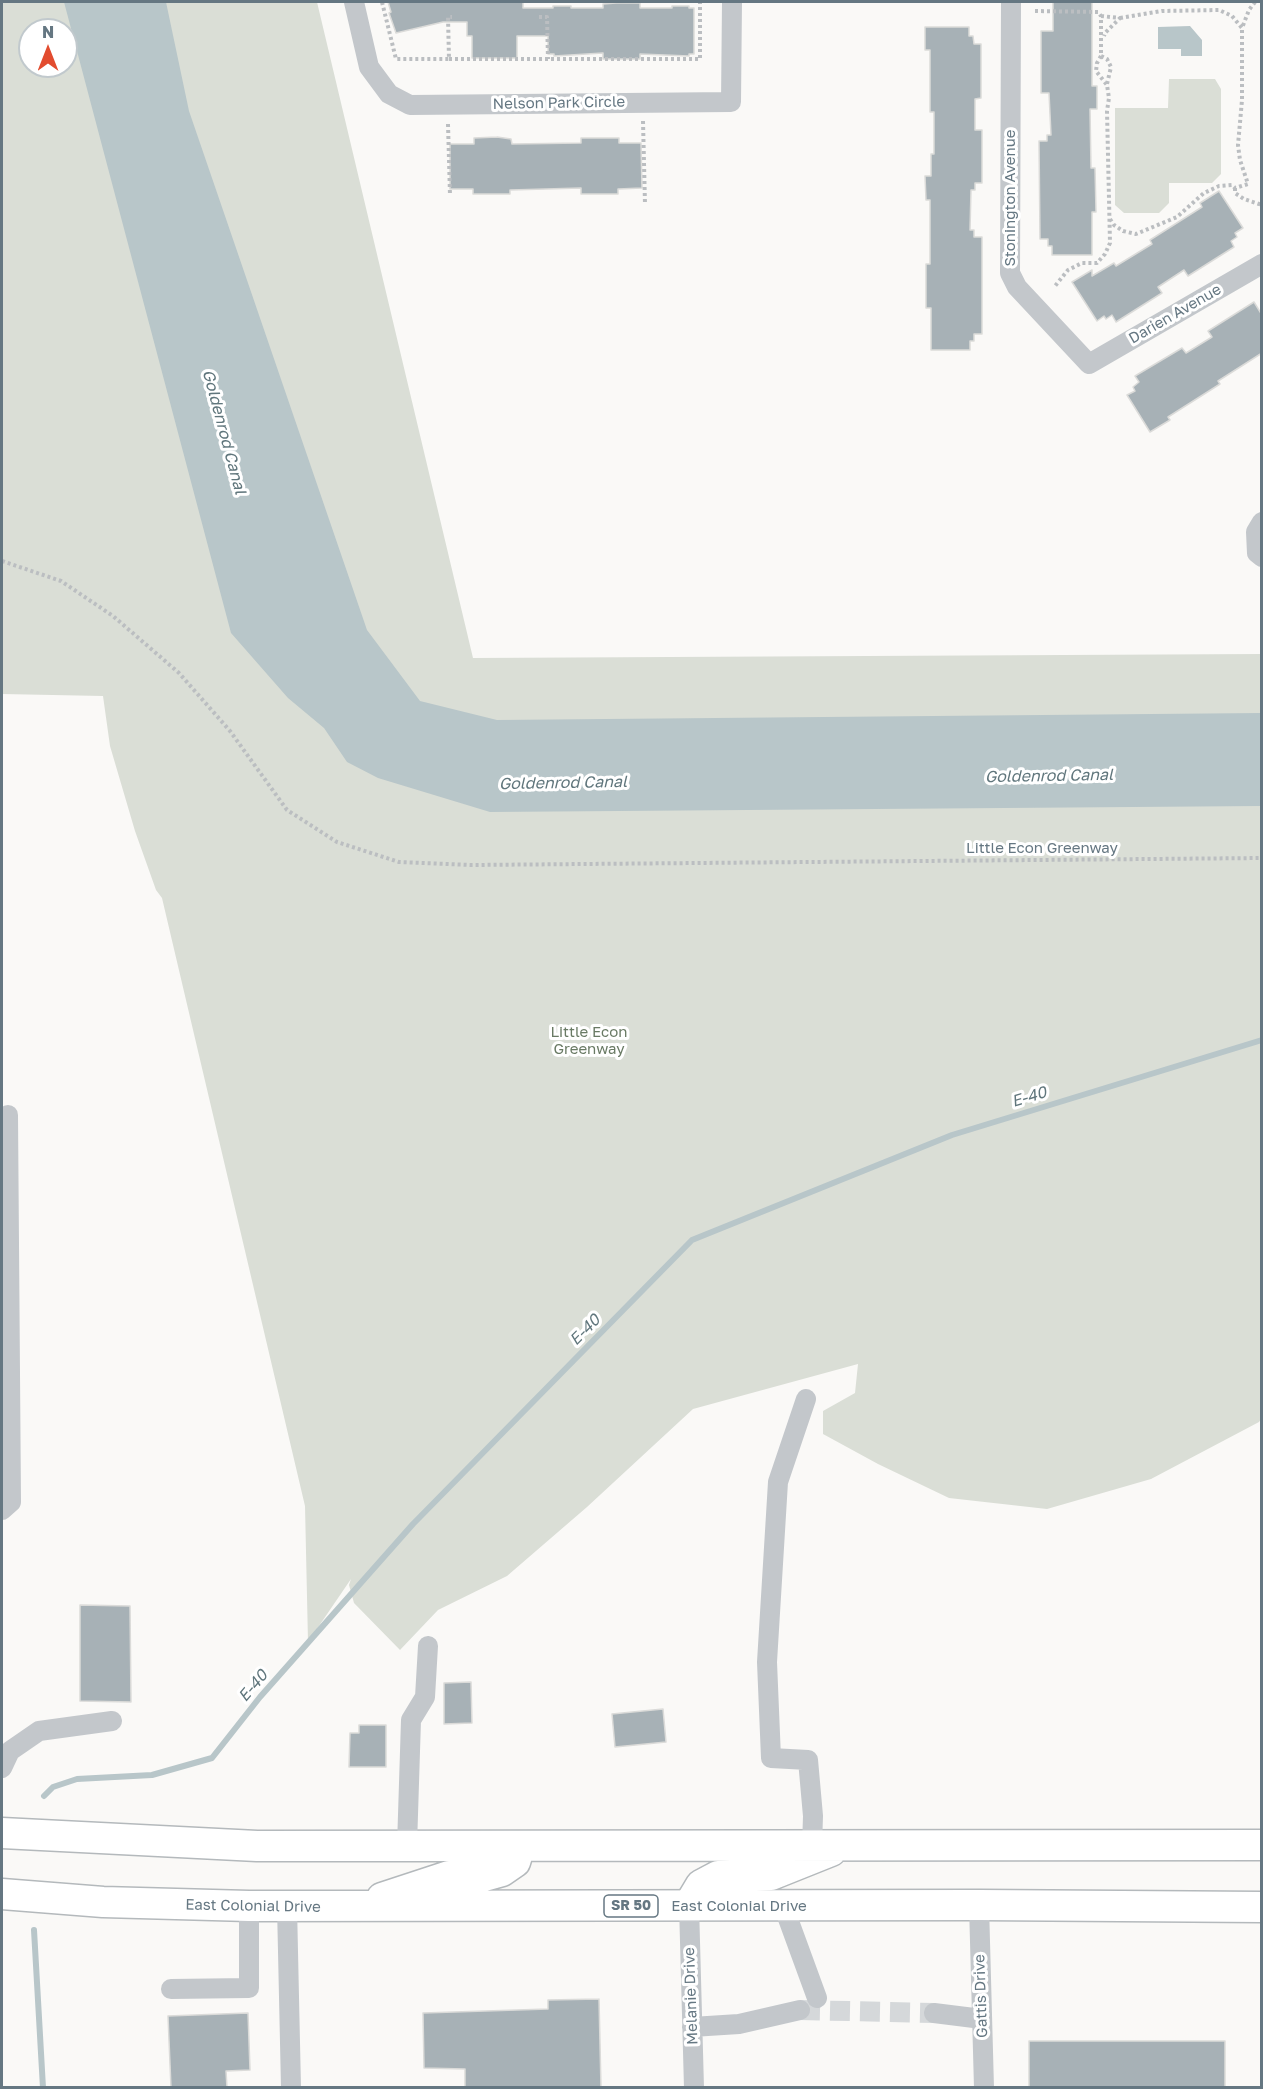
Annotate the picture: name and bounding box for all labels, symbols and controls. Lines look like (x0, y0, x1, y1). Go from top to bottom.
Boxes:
north arrow (18, 18, 78, 78)
text: N (42, 22, 54, 42)
street label: Nelson Park Circle (493, 93, 625, 113)
street label: Stonington Avenue (1001, 130, 1019, 266)
street label: Darien Avenue (1126, 280, 1224, 348)
water label: Goldenrod Canal (198, 368, 250, 496)
water label: Goldenrod Canal (985, 765, 1113, 787)
water label: Goldenrod Canal (499, 772, 627, 794)
street label: Little Econ Greenway (966, 839, 1118, 857)
park label: Little Econ Greenway (551, 1023, 627, 1058)
water label: E-40 (1009, 1083, 1049, 1111)
water label: E-40 (566, 1311, 604, 1349)
water label: E-40 (234, 1666, 272, 1706)
road number: SR 50 (604, 1895, 658, 1917)
street label: East Colonial Drive (185, 1896, 321, 1916)
street label: East Colonial Drive (671, 1897, 807, 1915)
street label: Melanie Drive (680, 1947, 702, 2045)
street label: Gattis Drive (971, 1954, 991, 2038)

